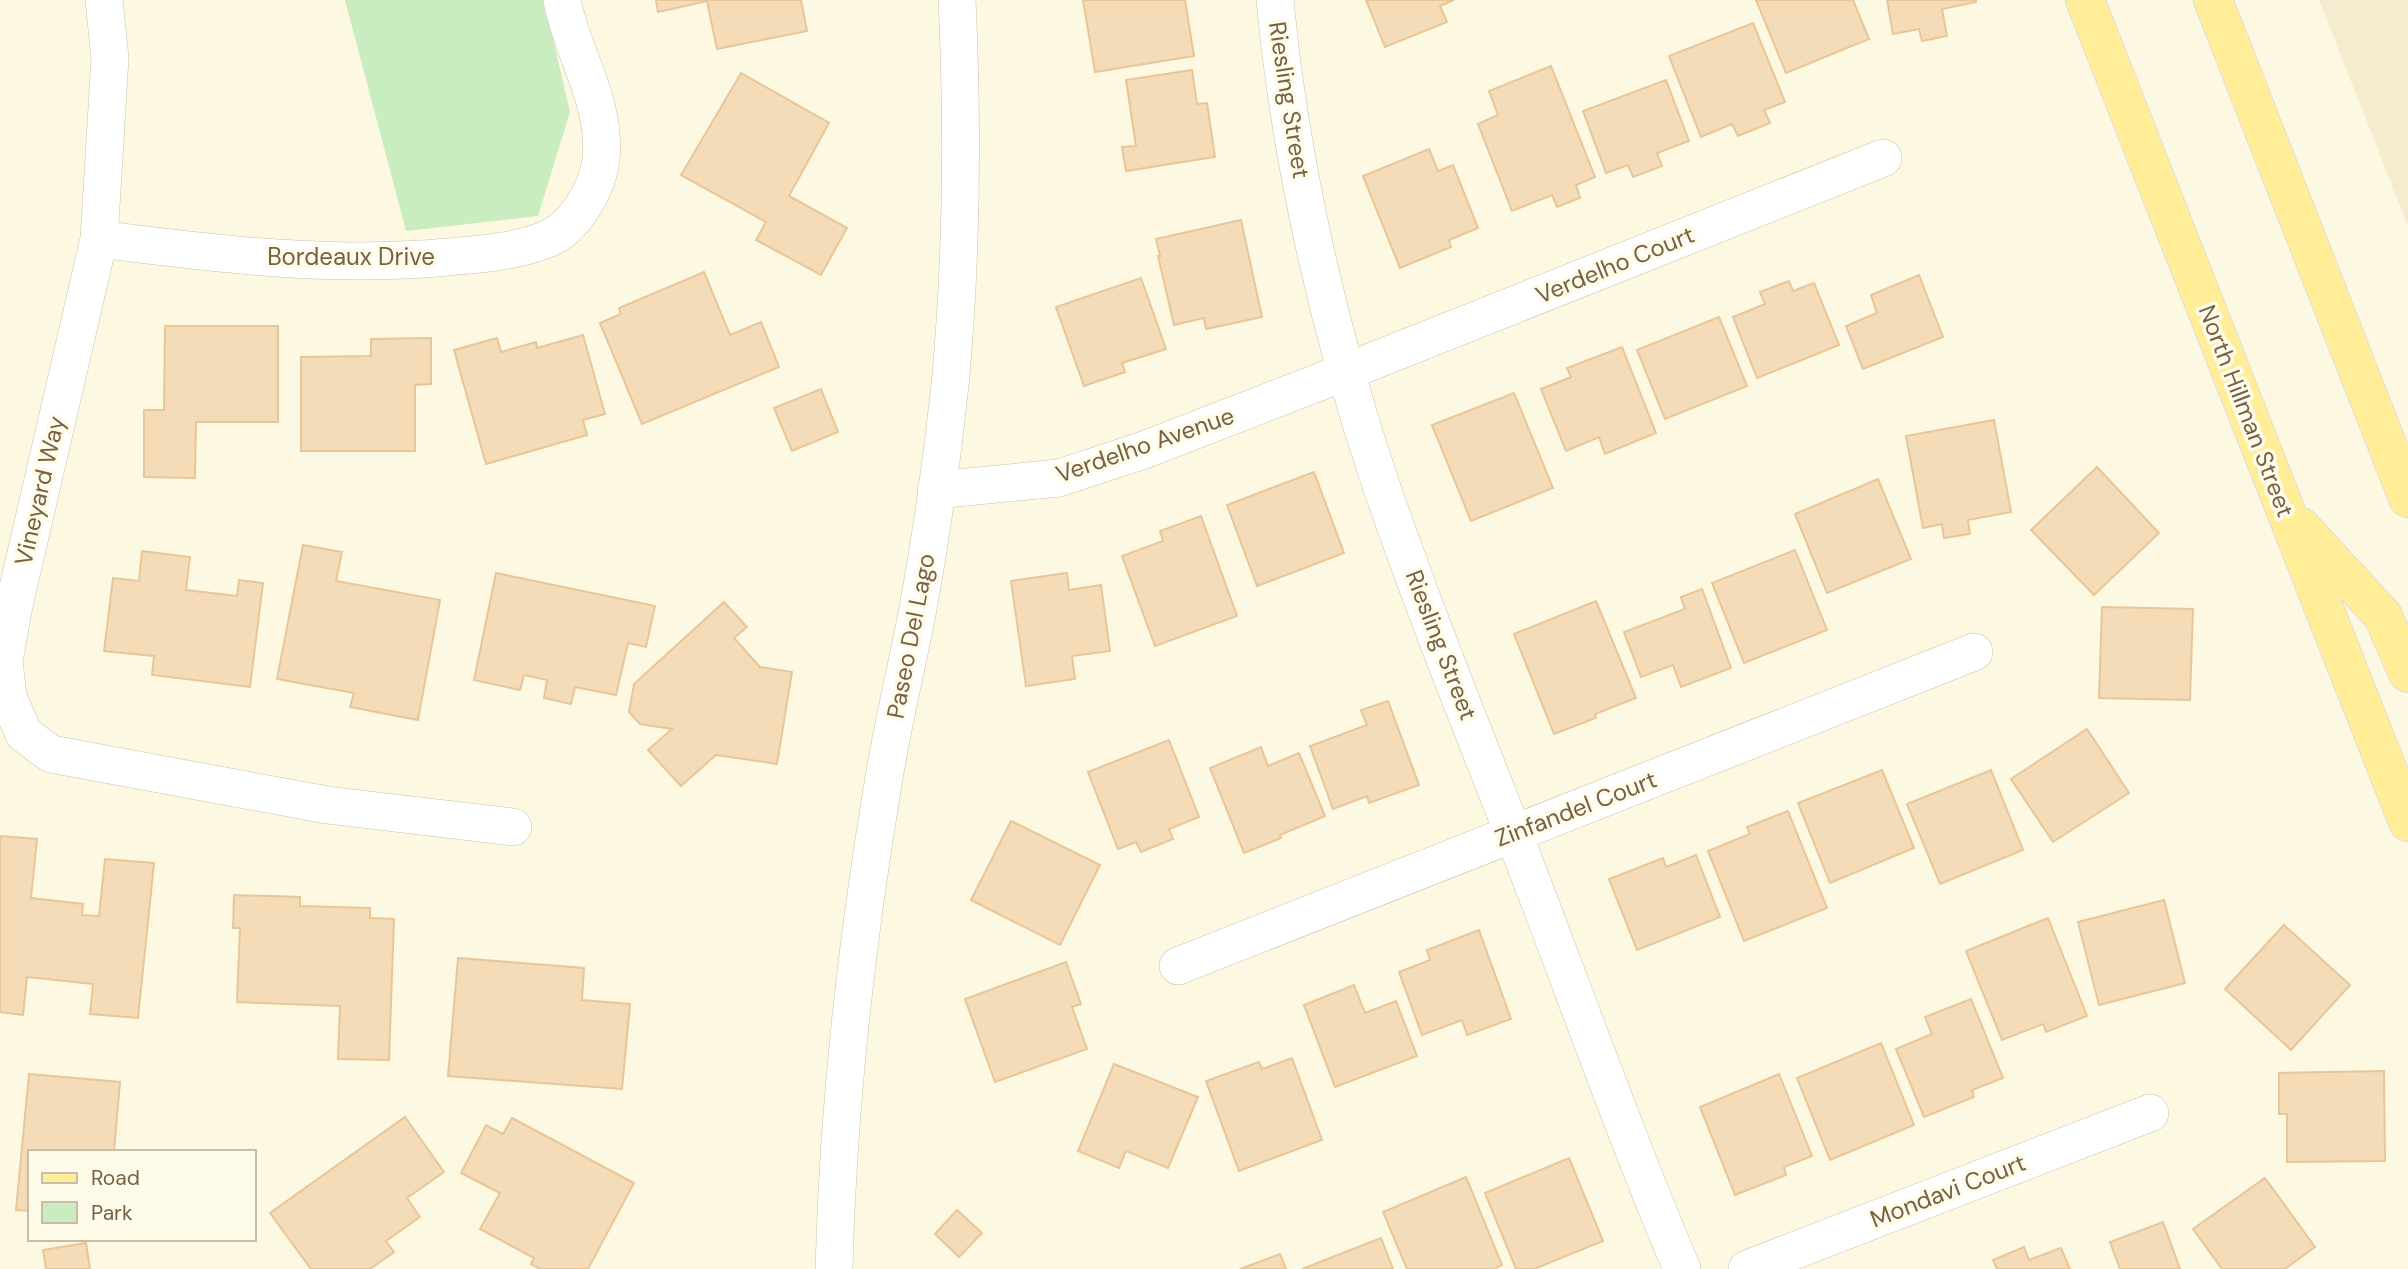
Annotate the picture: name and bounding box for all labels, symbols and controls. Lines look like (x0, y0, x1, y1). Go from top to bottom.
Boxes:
street label: Riesling Street (1262, 19, 1317, 181)
street label: Verdelho Court (1531, 219, 1699, 310)
street label: Bordeaux Drive (267, 241, 435, 272)
street label: North Hillman Street (2192, 300, 2301, 521)
street label: Verdelho Avenue (1052, 400, 1238, 490)
street label: Vineyard Way (7, 413, 72, 569)
street label: Paseo Del Lago (879, 551, 942, 721)
street label: Riesling Street (1399, 565, 1484, 724)
street label: Zinfandel Court (1490, 763, 1661, 854)
street label: Mondavi Court (1866, 1147, 2030, 1234)
legend (28, 1150, 256, 1241)
text: Road (91, 1164, 140, 1192)
text: Park (91, 1199, 133, 1227)

